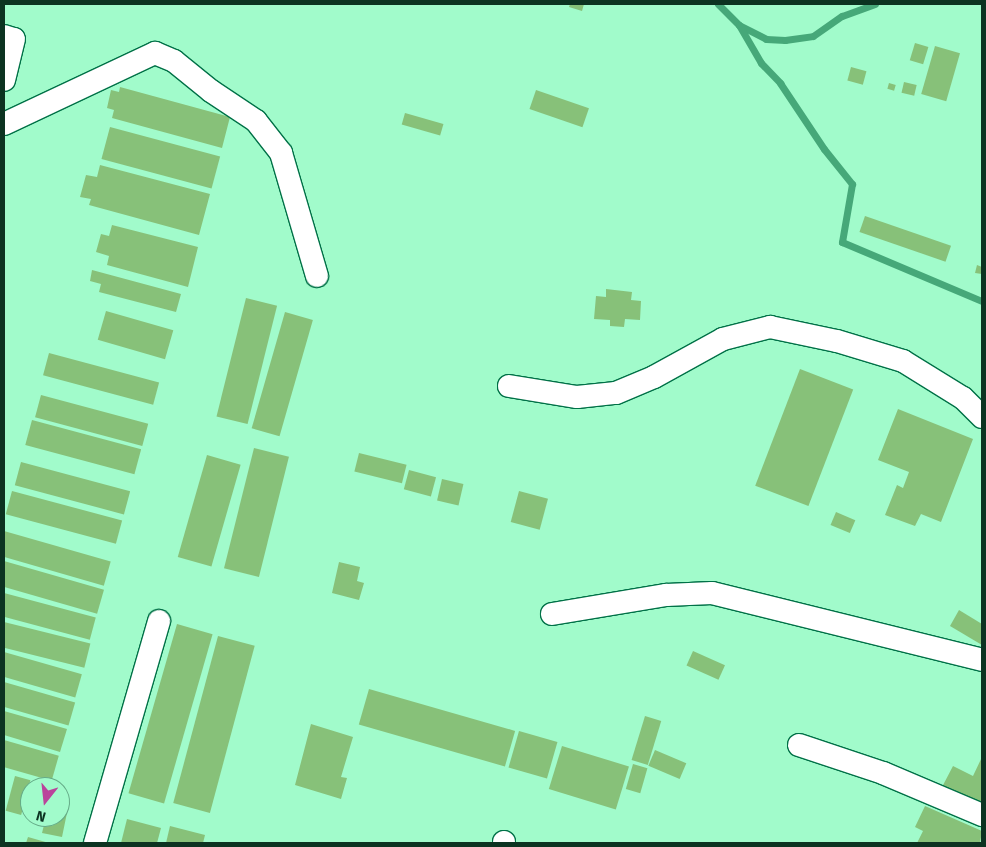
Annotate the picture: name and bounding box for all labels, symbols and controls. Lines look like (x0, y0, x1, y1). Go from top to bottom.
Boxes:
north arrow (20, 777, 70, 827)
text: N (34, 806, 48, 825)

